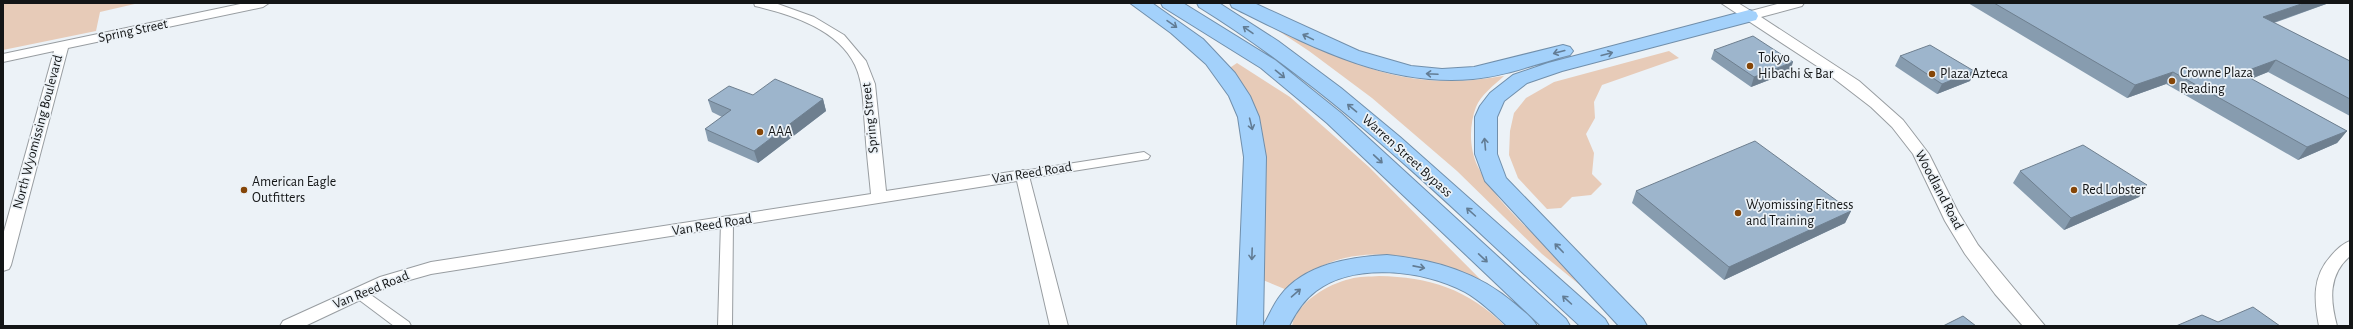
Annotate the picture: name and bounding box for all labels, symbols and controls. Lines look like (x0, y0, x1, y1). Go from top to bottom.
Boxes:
street label: Spring Street (97, 17, 170, 45)
one-way arrow (1166, 20, 1177, 28)
one-way arrow (1243, 26, 1254, 34)
one-way arrow (1302, 33, 1314, 40)
one-way arrow (1553, 48, 1566, 56)
one-way arrow (1600, 50, 1613, 57)
place label: Tokyo Hibachi & Bar (1758, 51, 1834, 81)
street label: North Wyomissing Boulevard (11, 53, 65, 211)
marker: Tokyo Hibachi & Bar (1745, 61, 1755, 71)
place label: Crowne Plaza Reading (2180, 66, 2254, 96)
place label: Plaza Azteca (1940, 67, 2009, 81)
marker: Plaza Azteca (1927, 69, 1937, 79)
one-way arrow (1274, 70, 1285, 79)
one-way arrow (1426, 70, 1439, 77)
marker: Crowne Plaza Reading (2167, 76, 2177, 86)
street label: Spring Street (859, 82, 881, 154)
one-way arrow (1347, 103, 1358, 112)
street label: Warren Street Bypass (1359, 112, 1455, 200)
one-way arrow (1247, 117, 1255, 130)
place label: AAA (768, 125, 792, 139)
marker: AAA (755, 127, 765, 137)
one-way arrow (1482, 138, 1489, 151)
street label: Woodland Road (1912, 148, 1966, 232)
one-way arrow (1373, 155, 1383, 164)
street label: Van Reed Road (991, 160, 1073, 186)
place label: American Eagle Outfitters (252, 175, 336, 205)
place label: Red Lobster (2082, 183, 2146, 197)
marker: American Eagle Outfitters (239, 185, 249, 195)
marker: Red Lobster (2069, 185, 2079, 195)
place label: Wyomissing Fitness and Training (1746, 198, 1853, 228)
one-way arrow (1465, 208, 1476, 217)
marker: Wyomissing Fitness and Training (1733, 208, 1743, 218)
street label: Van Reed Road (671, 212, 753, 238)
one-way arrow (1554, 243, 1564, 253)
one-way arrow (1248, 247, 1256, 260)
one-way arrow (1478, 253, 1488, 262)
one-way arrow (1412, 264, 1425, 272)
street label: Van Reed Road (331, 268, 411, 312)
one-way arrow (1291, 289, 1302, 298)
one-way arrow (1562, 295, 1572, 304)

